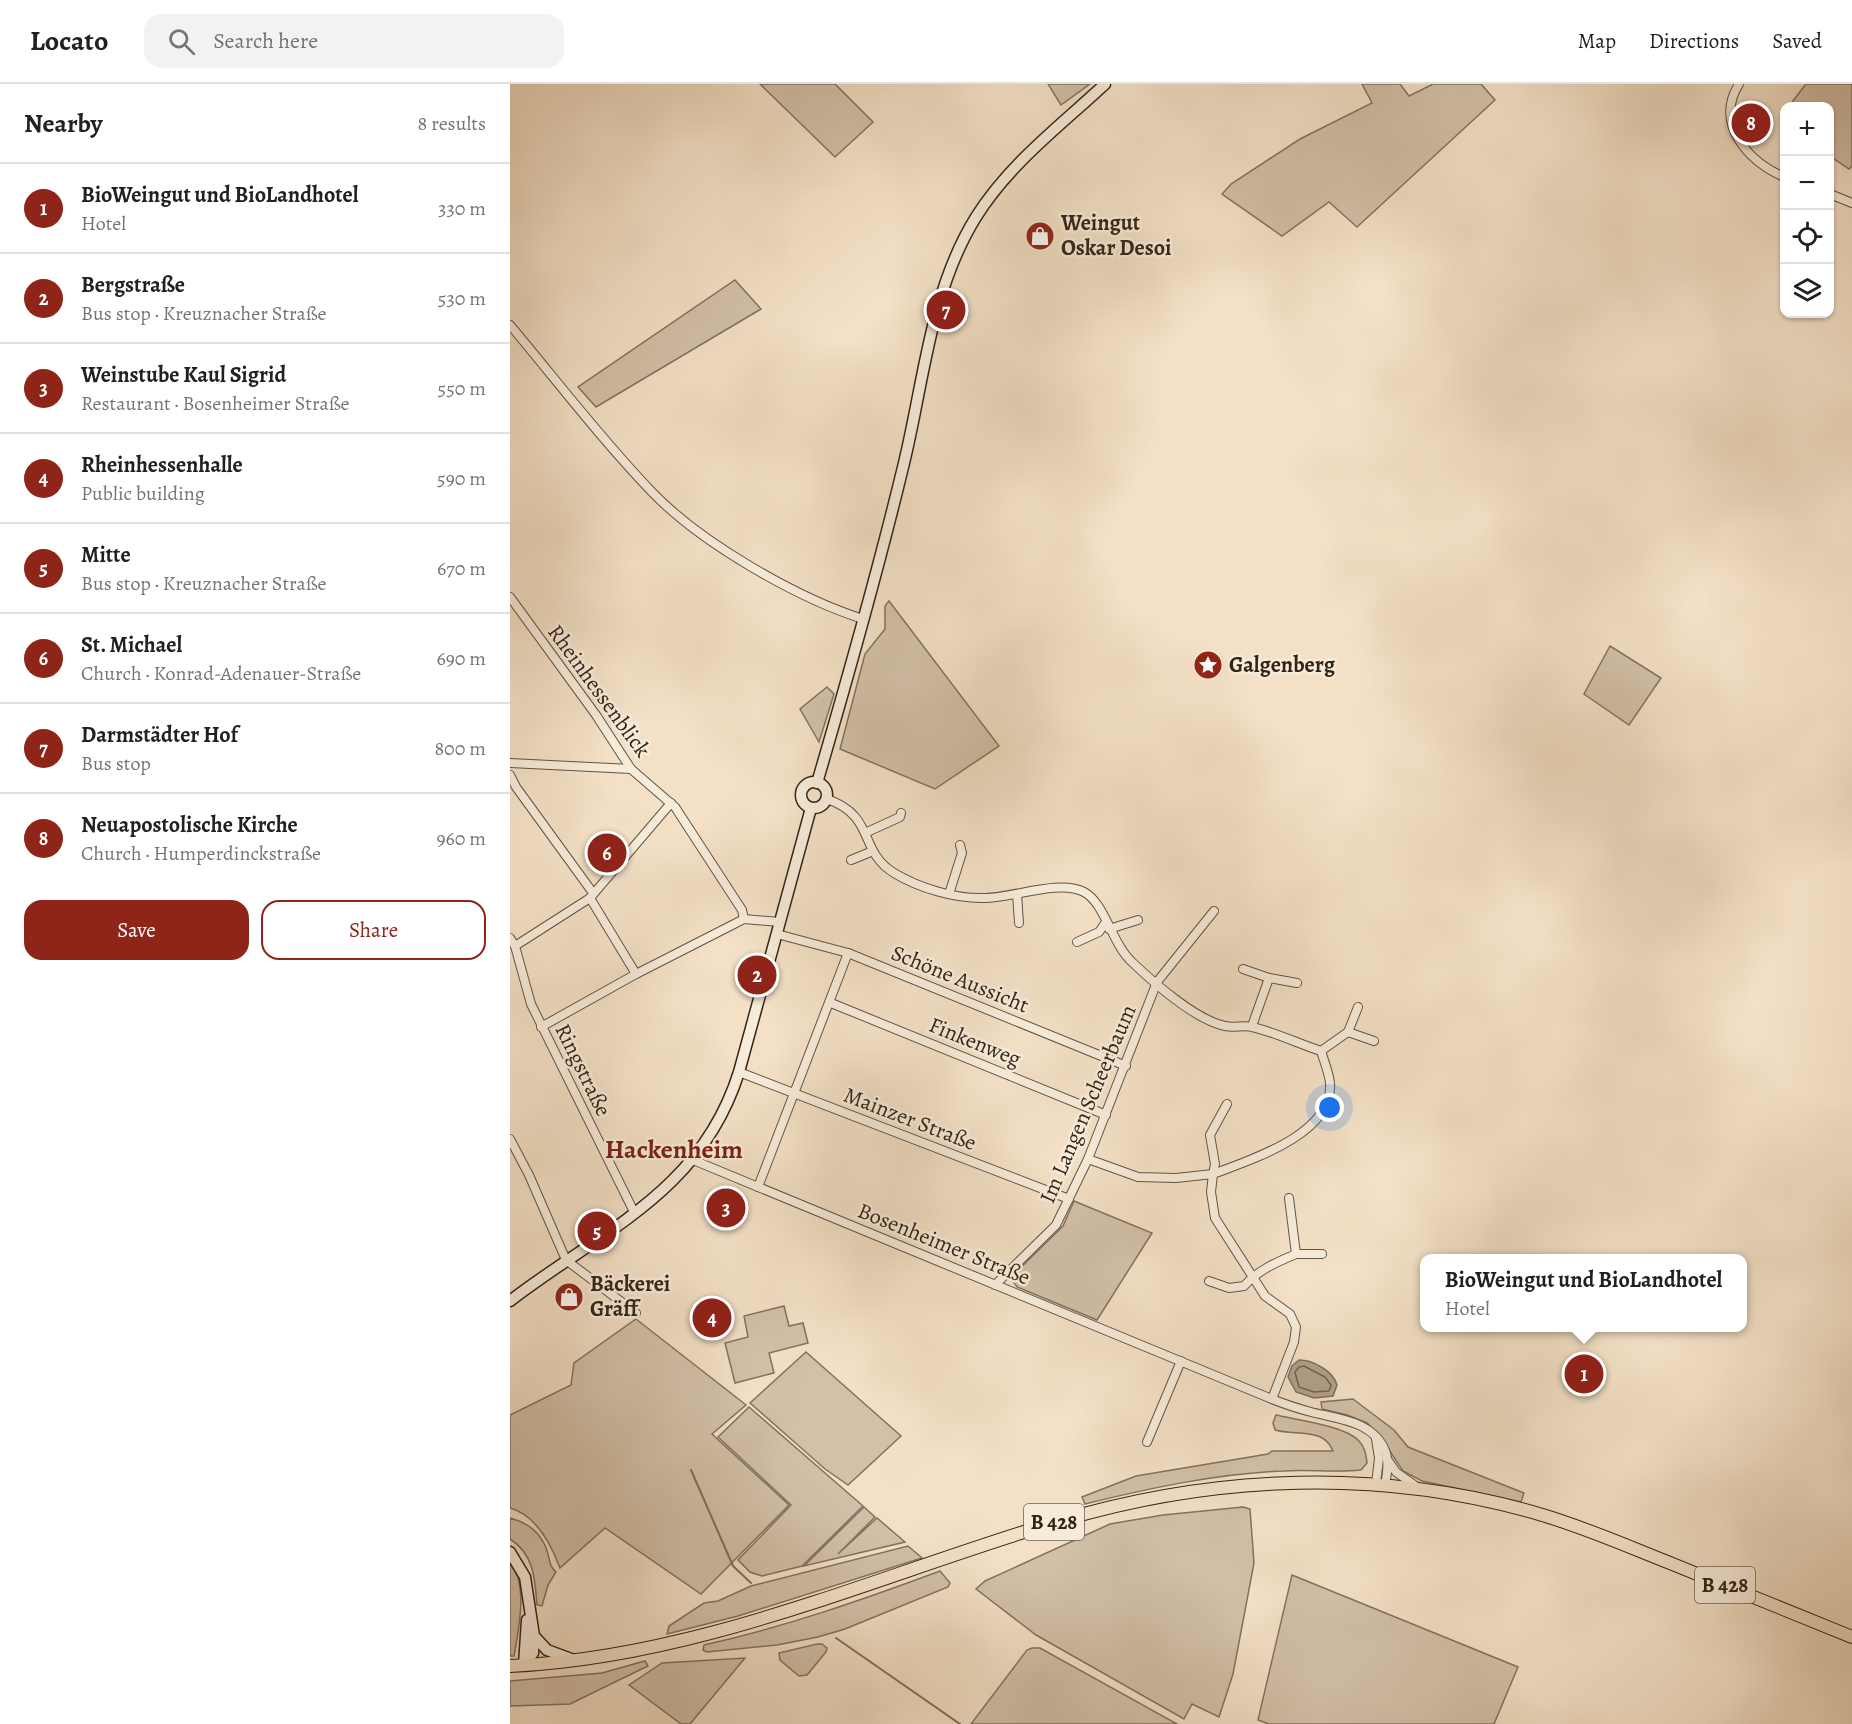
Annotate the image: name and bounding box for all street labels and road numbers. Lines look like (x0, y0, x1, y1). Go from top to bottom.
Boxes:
street label: Rheinhessenblick (541, 619, 657, 763)
street label: Schöne Aussicht (887, 938, 1033, 1020)
street label: Im Langen Scheerbaum (1033, 1000, 1143, 1208)
street label: Finkenweg (924, 1010, 1026, 1074)
street label: Ringstraße (548, 1019, 618, 1121)
street label: Mainzer Straße (839, 1080, 981, 1158)
street label: Bosenheimer Straße (853, 1196, 1035, 1292)
road number: B 428 (1024, 1504, 1084, 1540)
road number: B 428 (1695, 1567, 1755, 1603)

